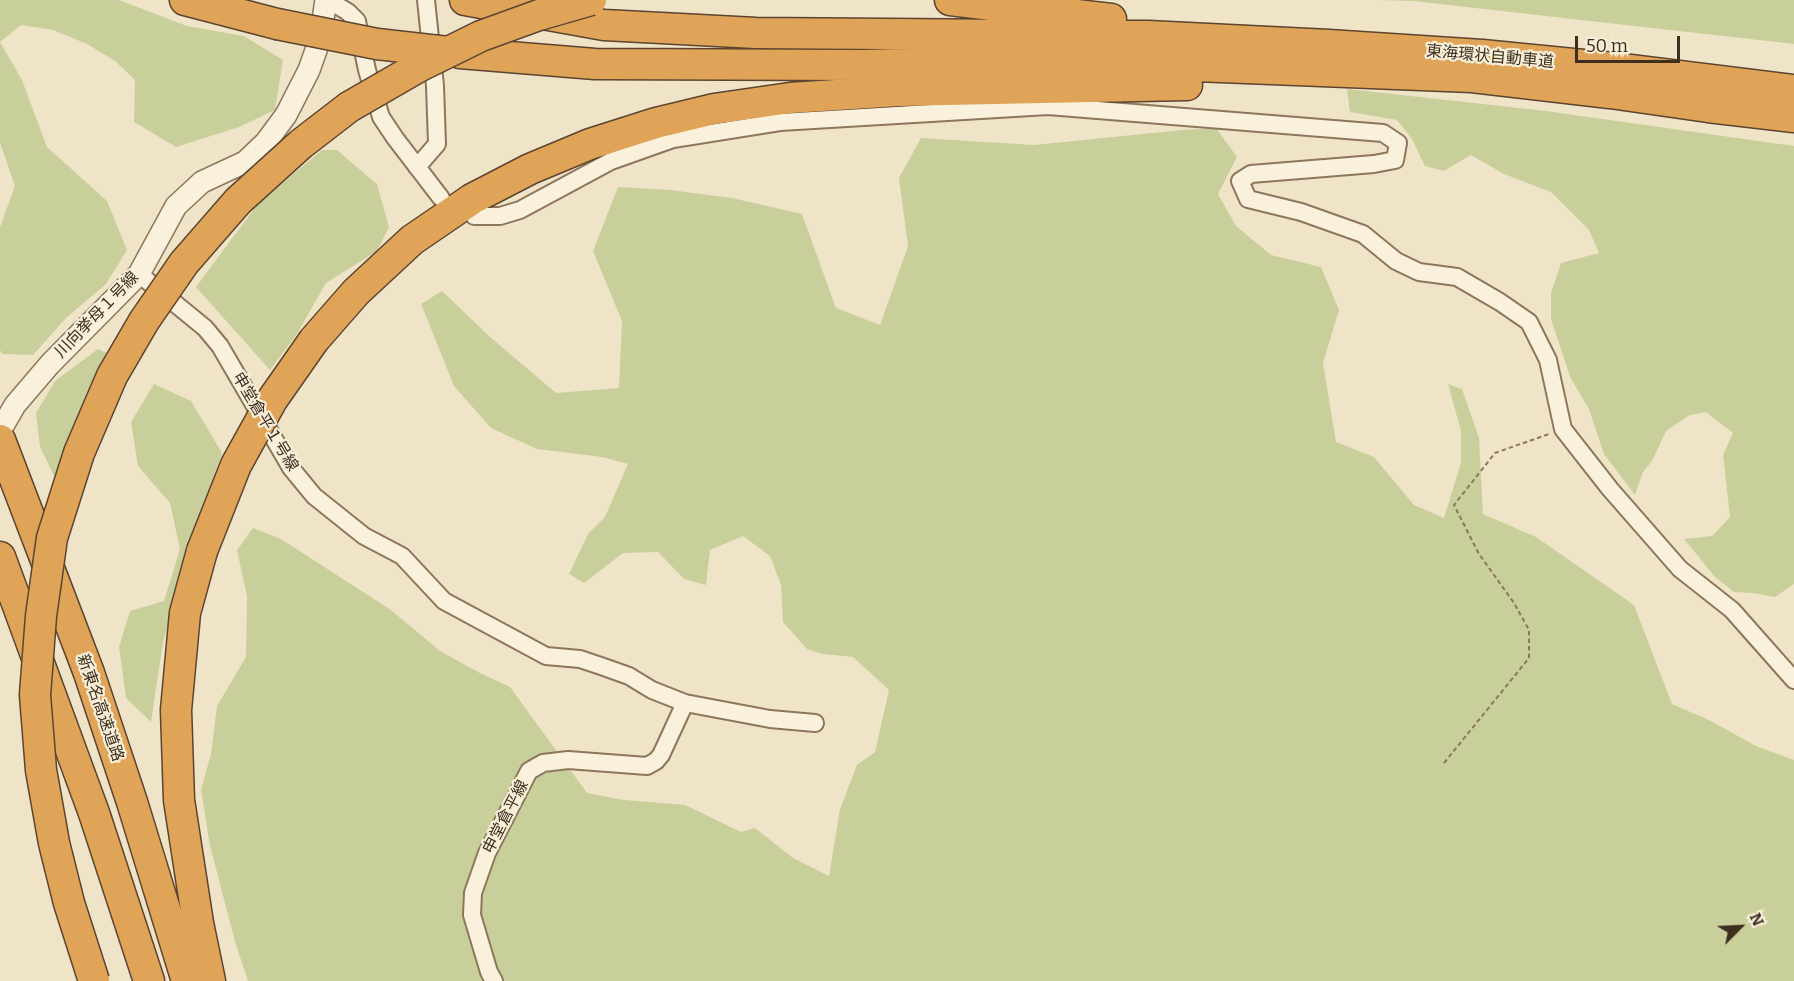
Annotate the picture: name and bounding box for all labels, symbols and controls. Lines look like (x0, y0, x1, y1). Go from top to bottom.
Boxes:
scale bar (1578, 24, 1683, 62)
text: 50 m (1586, 35, 1628, 57)
street label: 東海環状自動車道 (1425, 42, 1555, 72)
street label: 川向挙母１号線 (51, 268, 143, 362)
street label: 申堂倉平１号線 (228, 369, 302, 475)
street label: 新東名高速道路 (73, 652, 127, 764)
street label: 申堂倉平線 (479, 777, 533, 857)
north arrow (1710, 897, 1770, 957)
text: N (1746, 910, 1768, 929)

